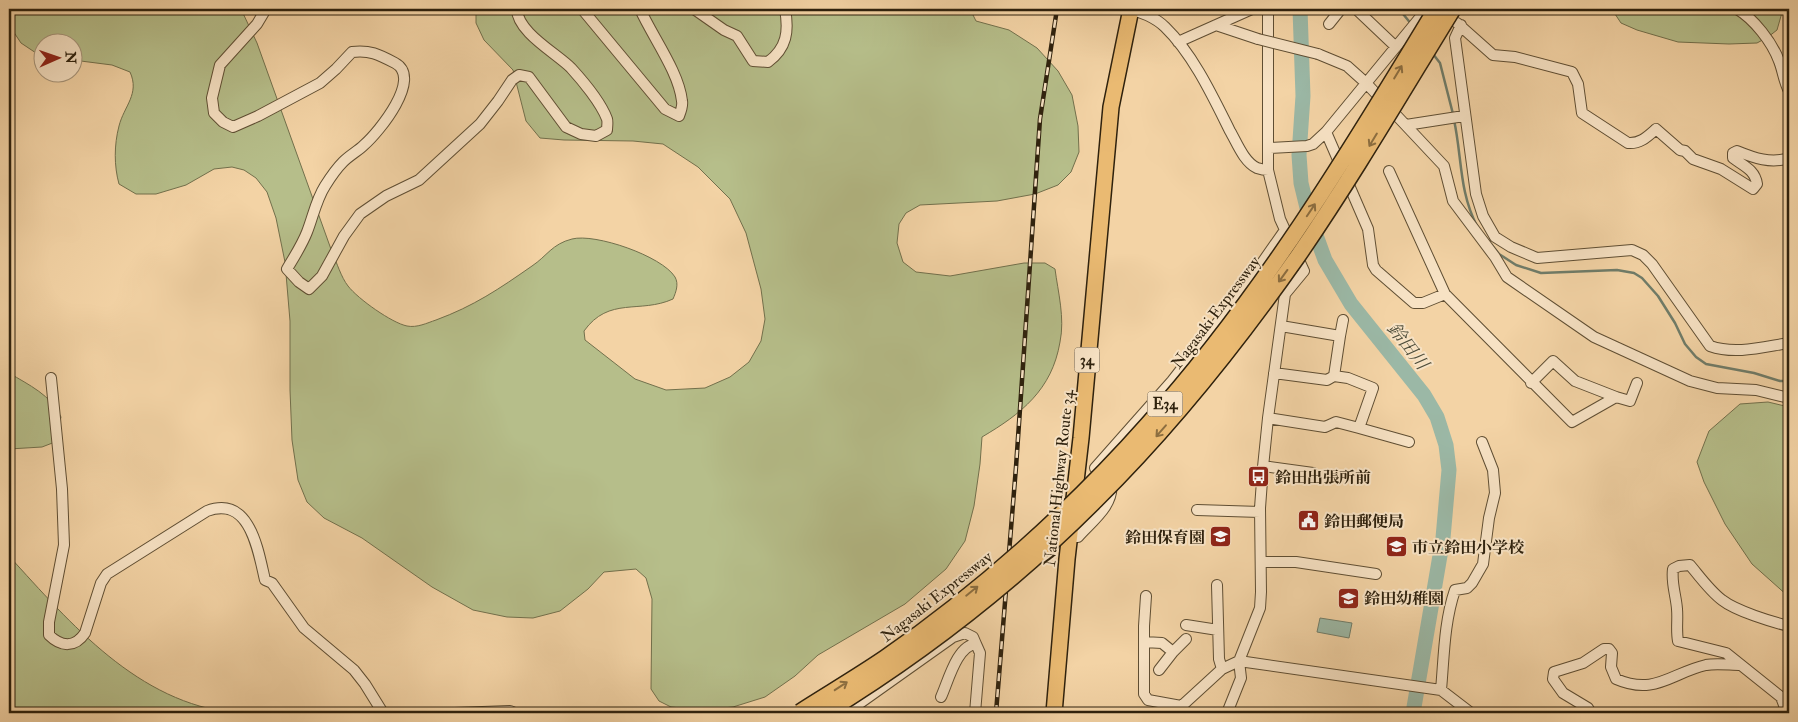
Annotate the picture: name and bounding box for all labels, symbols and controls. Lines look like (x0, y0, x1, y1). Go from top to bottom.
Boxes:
north arrow (32, 32, 82, 82)
text: N (62, 50, 79, 65)
one-way arrow (1393, 66, 1403, 80)
one-way arrow (1368, 133, 1378, 147)
one-way arrow (1306, 203, 1316, 217)
street label: Nagasaki Expressway (1167, 252, 1266, 373)
one-way arrow (1278, 269, 1289, 282)
water label: 鈴田川 (1382, 318, 1435, 376)
road number: 34 (1074, 348, 1100, 372)
street label: National Highway Route 34 (1040, 388, 1078, 567)
road number: E34 (1148, 392, 1182, 416)
one-way arrow (1156, 424, 1167, 437)
bus stop icon: 鈴田出張所前 (1247, 465, 1271, 489)
place label: 鈴田出張所前 (1275, 468, 1371, 488)
public building icon: 鈴田郵便局 (1296, 509, 1320, 533)
place label: 鈴田郵便局 (1324, 512, 1404, 532)
school or university icon: 鈴田保育園 (1209, 525, 1233, 549)
place label: 鈴田保育園 (1125, 528, 1205, 548)
school or university icon: 市立鈴田小学校 (1384, 535, 1408, 559)
place label: 市立鈴田小学校 (1412, 538, 1525, 558)
street label: Nagasaki Expressway (877, 547, 998, 647)
one-way arrow (965, 585, 978, 596)
school or university icon: 鈴田幼稚園 (1336, 586, 1360, 610)
place label: 鈴田幼稚園 (1364, 589, 1444, 609)
one-way arrow (834, 681, 848, 692)

